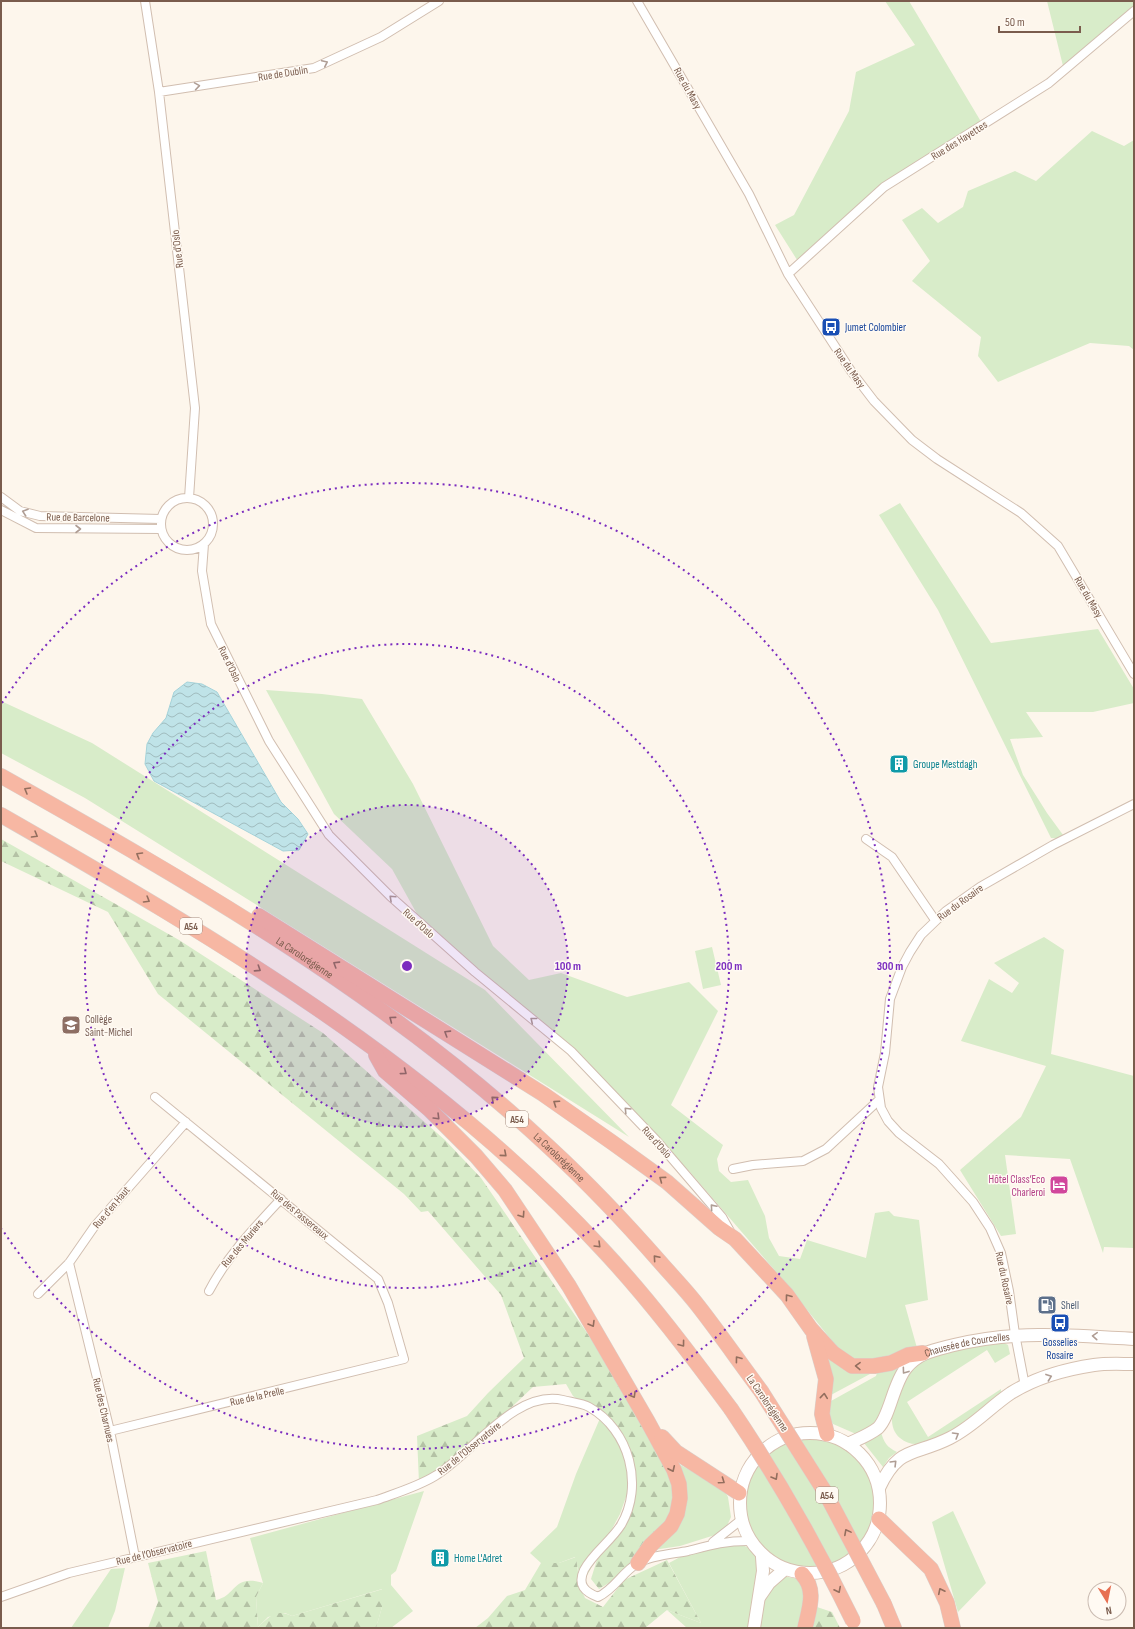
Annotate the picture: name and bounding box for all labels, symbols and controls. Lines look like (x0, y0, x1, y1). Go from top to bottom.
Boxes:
scale bar (999, 8, 1080, 34)
text: 50 m (1005, 15, 1025, 30)
one-way arrow (320, 60, 328, 68)
street label: Rue de Dublin (257, 63, 309, 84)
street label: Rue du Masy (671, 65, 705, 112)
one-way arrow (194, 82, 200, 91)
street label: Rue des Hayettes (929, 118, 990, 163)
street label: Rue d'Oslo (169, 229, 186, 269)
bus stop icon: Jumet Colombier (820, 316, 842, 338)
place label: Jumet Colombier (844, 321, 906, 334)
street label: Rue du Masy (831, 346, 868, 391)
one-way arrow (22, 508, 29, 517)
street label: Rue de Barcelone (46, 510, 110, 525)
one-way arrow (75, 525, 81, 533)
street label: Rue du Masy (1072, 574, 1106, 621)
street label: Rue d'Oslo (215, 644, 244, 685)
building icon: Groupe Mestdagh (888, 753, 910, 775)
place label: Groupe Mestdagh (913, 758, 978, 771)
one-way arrow (24, 788, 31, 795)
one-way arrow (31, 830, 38, 837)
one-way arrow (136, 852, 143, 860)
street label: Rue du Rosaire (935, 881, 986, 924)
one-way arrow (143, 896, 150, 903)
one-way arrow (389, 896, 397, 903)
street label: Rue d'Oslo (400, 906, 438, 941)
road number: A54 (180, 918, 202, 934)
street label: La Carolorégienne (274, 934, 336, 982)
centre of rings (400, 959, 414, 973)
text: 100 m (555, 959, 581, 974)
text: 200 m (716, 959, 742, 974)
text: 300 m (877, 959, 903, 974)
one-way arrow (333, 961, 340, 969)
one-way arrow (254, 964, 261, 971)
place label: Collège Saint-Michel (85, 1013, 132, 1039)
school or university icon: Collège Saint-Michel (60, 1014, 82, 1036)
one-way arrow (389, 1016, 396, 1023)
one-way arrow (530, 1017, 538, 1024)
one-way arrow (444, 1030, 451, 1037)
one-way arrow (399, 1067, 406, 1074)
one-way arrow (491, 1097, 498, 1104)
one-way arrow (553, 1100, 560, 1108)
one-way arrow (625, 1107, 632, 1114)
road number: A54 (506, 1111, 528, 1127)
one-way arrow (432, 1112, 440, 1120)
street label: Rue d'Oslo (639, 1124, 675, 1161)
street label: La Carolorégienne (531, 1130, 587, 1185)
one-way arrow (499, 1150, 507, 1157)
place label: Hôtel Class‘Eco Charleroi (989, 1173, 1045, 1199)
hotel icon: Hôtel Class‘Eco Charleroi (1048, 1174, 1070, 1196)
one-way arrow (659, 1176, 666, 1183)
street label: Rue d'en Haut (90, 1183, 133, 1231)
street label: Rue des Passereaux (268, 1186, 331, 1242)
one-way arrow (710, 1204, 718, 1212)
one-way arrow (517, 1211, 525, 1218)
street label: Rue des Muriers (219, 1217, 266, 1270)
one-way arrow (593, 1240, 601, 1247)
street label: Rue du Rosaire (993, 1250, 1016, 1306)
one-way arrow (654, 1255, 661, 1263)
one-way arrow (785, 1294, 793, 1301)
fuel station icon: Shell (1036, 1294, 1058, 1316)
place label: Shell (1061, 1299, 1079, 1312)
bus stop icon: Gosselies Rosaire (1049, 1312, 1071, 1334)
one-way arrow (587, 1320, 595, 1327)
street label: Chaussée de Courcelles (923, 1330, 1010, 1360)
one-way arrow (1092, 1332, 1098, 1341)
place label: Gosselies Rosaire (1043, 1336, 1078, 1362)
one-way arrow (677, 1339, 684, 1346)
one-way arrow (736, 1357, 743, 1364)
one-way arrow (855, 1362, 861, 1370)
one-way arrow (903, 1366, 910, 1373)
street label: La Carolorégienne (744, 1372, 791, 1434)
one-way arrow (1046, 1373, 1053, 1381)
street label: Rue des Charnues (90, 1377, 117, 1444)
street label: Rue de la Prelle (229, 1384, 285, 1409)
one-way arrow (628, 1391, 635, 1398)
one-way arrow (819, 1393, 828, 1399)
street label: Rue de l'Observatoire (435, 1419, 504, 1478)
one-way arrow (951, 1432, 958, 1440)
one-way arrow (889, 1460, 897, 1468)
one-way arrow (667, 1464, 675, 1472)
one-way arrow (771, 1473, 778, 1480)
one-way arrow (717, 1476, 724, 1483)
road number: A54 (816, 1487, 838, 1503)
one-way arrow (844, 1528, 851, 1536)
street label: Rue de l'Observatoire (115, 1537, 193, 1568)
building icon: Home L'Adret (429, 1547, 451, 1569)
place label: Home L'Adret (454, 1552, 503, 1565)
north arrow (1087, 1581, 1127, 1621)
one-way arrow (833, 1586, 841, 1594)
one-way arrow (938, 1588, 946, 1595)
text: N (1105, 1603, 1113, 1617)

